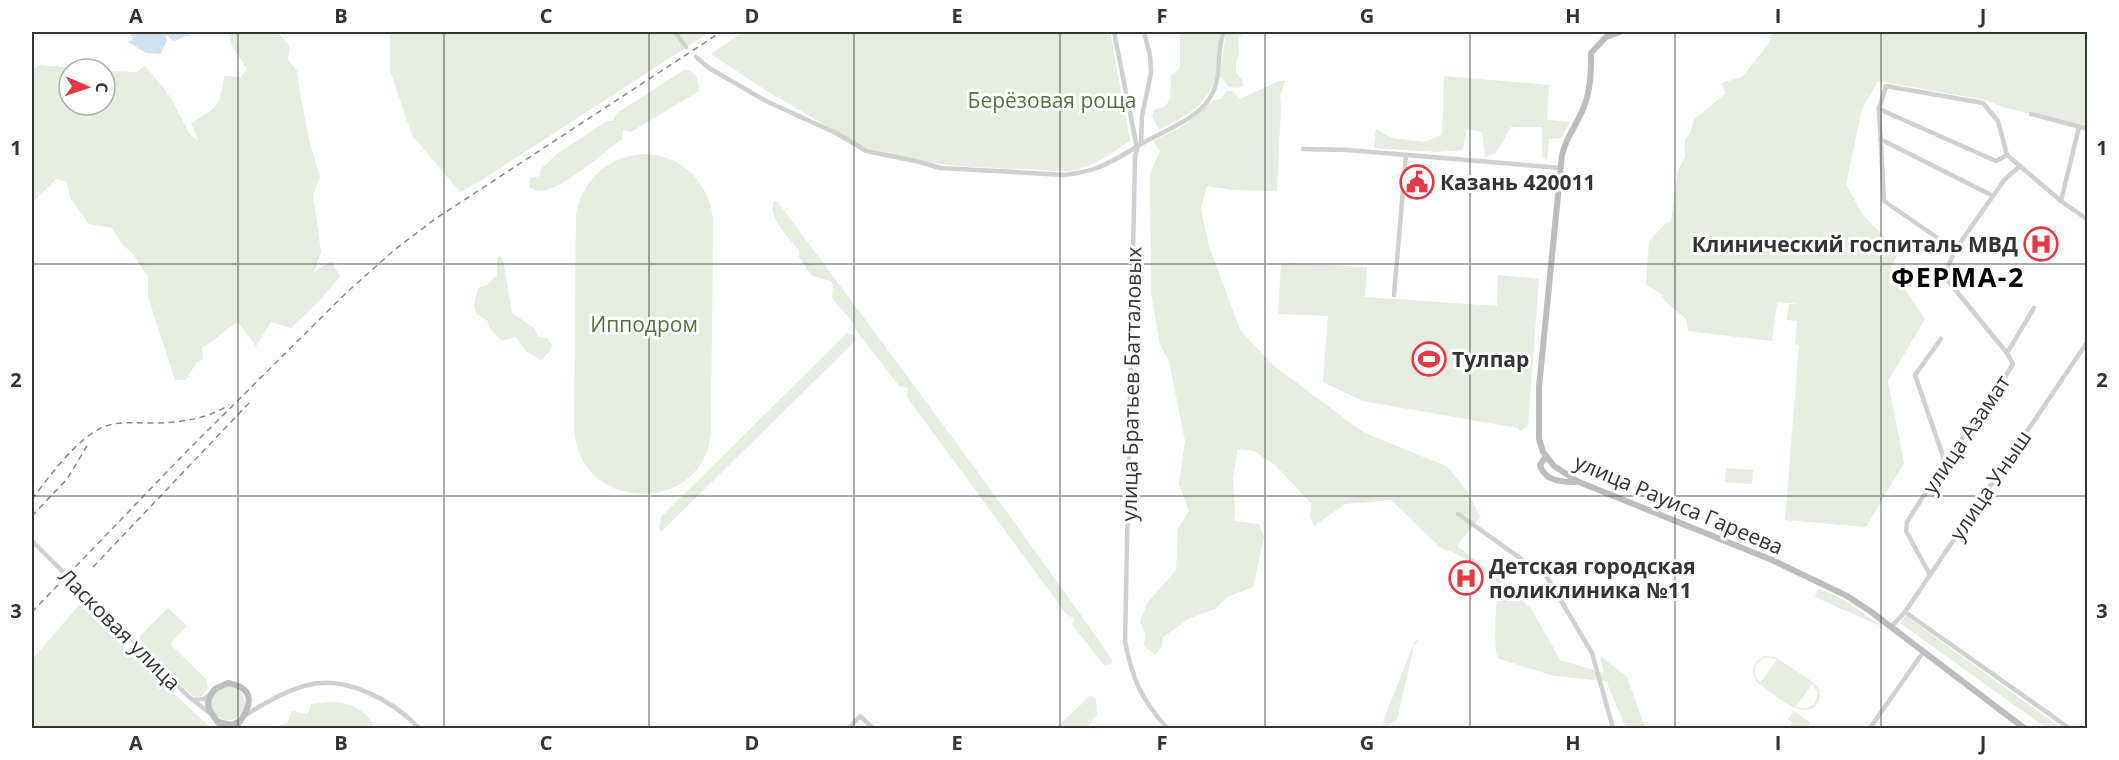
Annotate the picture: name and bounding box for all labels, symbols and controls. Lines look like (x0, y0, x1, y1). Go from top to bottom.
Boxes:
text: A (129, 2, 143, 29)
text: B (334, 2, 348, 29)
text: C (540, 2, 553, 29)
text: D (745, 2, 759, 29)
text: E (951, 2, 963, 29)
text: F (1157, 2, 1167, 29)
text: G (1360, 2, 1374, 29)
text: H (1565, 2, 1581, 29)
text: I (1775, 2, 1781, 29)
text: J (1978, 2, 1986, 29)
north arrow (57, 57, 117, 117)
text: С (91, 82, 113, 93)
park label: Берёзовая роща (968, 86, 1136, 114)
text: 1 (10, 134, 22, 161)
text: 1 (2096, 134, 2108, 161)
public building icon: Казань 420011 (1399, 164, 1435, 200)
place label: Казань 420011 (1440, 168, 1595, 196)
hospital icon: Клинический госпиталь МВД (2023, 226, 2059, 262)
place label: Клинический госпиталь МВД (1692, 230, 2018, 258)
street label: улица Братьев Батталовых (1115, 246, 1147, 522)
district label: ФЕРМА-2 (1891, 258, 2025, 295)
park label: Ипподром (590, 310, 698, 338)
sports icon: Тулпар (1411, 341, 1447, 377)
place label: Тулпар (1452, 345, 1529, 373)
text: 2 (10, 366, 22, 393)
text: 2 (2096, 366, 2108, 393)
street label: улица Азамат (1916, 369, 2016, 499)
street label: улица Уныш (1943, 424, 2037, 546)
street label: улица Рауиса Гареева (1570, 447, 1788, 561)
place label: Детская городская поликлиника №11 (1489, 552, 1696, 604)
hospital icon: Детская городская поликлиника №11 (1448, 560, 1484, 596)
street label: Ласковая улица (53, 562, 187, 696)
text: 3 (10, 597, 22, 624)
text: 3 (2096, 597, 2108, 624)
text: A (129, 729, 143, 756)
text: B (334, 729, 348, 756)
text: C (540, 729, 553, 756)
text: D (745, 729, 759, 756)
text: E (951, 729, 963, 756)
text: F (1157, 729, 1167, 756)
text: G (1360, 729, 1374, 756)
text: H (1565, 729, 1581, 756)
text: I (1775, 729, 1781, 756)
text: J (1978, 729, 1986, 756)

